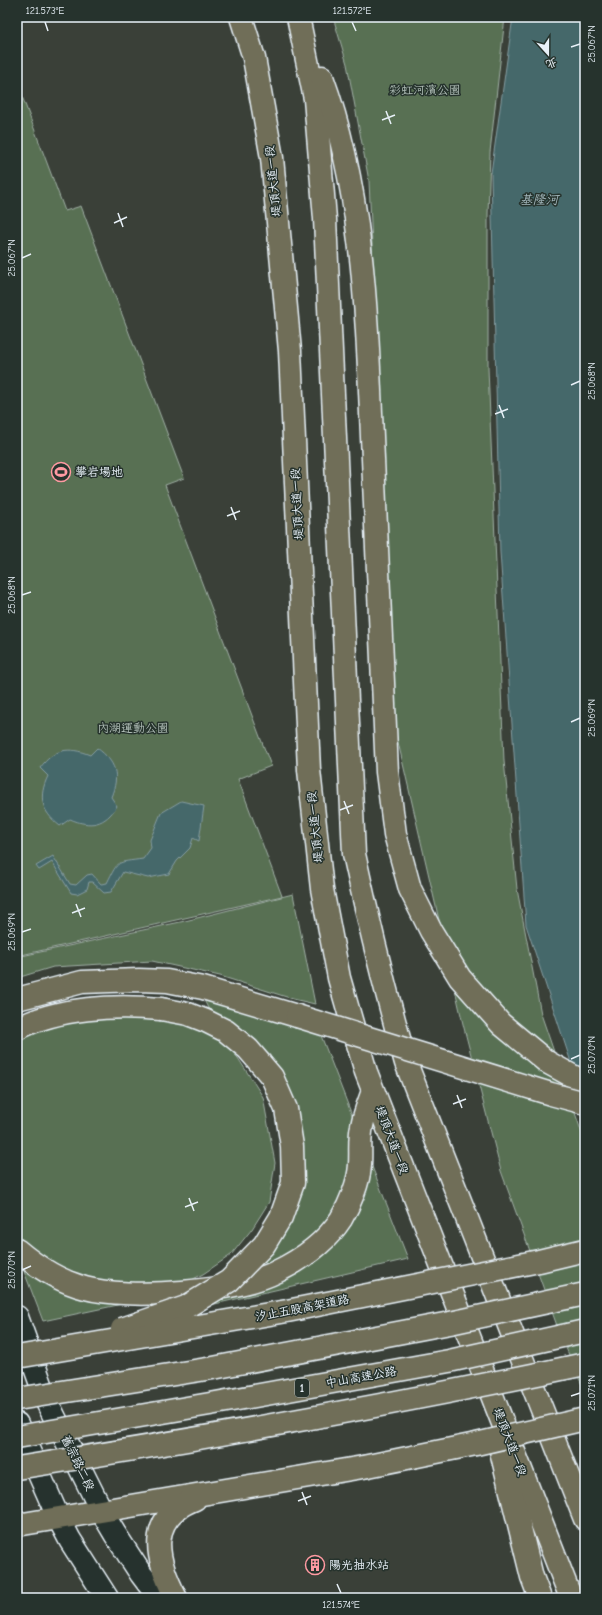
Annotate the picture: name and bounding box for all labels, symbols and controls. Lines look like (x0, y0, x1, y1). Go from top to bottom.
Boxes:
text: 121.573°E (26, 5, 64, 17)
text: 121.572°E (333, 5, 371, 17)
text: 25.067°N (586, 25, 598, 63)
north arrow (528, 34, 568, 74)
text: 北 (544, 55, 559, 71)
park label: 彩虹河濱公園 (389, 83, 461, 97)
street label: 堤頂大道一段 (262, 144, 284, 218)
water label: 基隆河 (519, 192, 560, 207)
text: 25.067°N (6, 239, 18, 277)
text: 25.068°N (586, 362, 598, 400)
sports icon: 攀岩場地 (50, 461, 72, 483)
place label: 攀岩場地 (75, 465, 123, 479)
street label: 堤頂大道一段 (288, 468, 306, 540)
text: 25.068°N (6, 576, 18, 614)
text: 25.069°N (586, 699, 598, 737)
park label: 內湖運動公園 (97, 721, 169, 735)
street label: 堤頂大道一段 (304, 790, 326, 864)
text: 25.069°N (6, 913, 18, 951)
text: 25.070°N (586, 1036, 598, 1074)
street label: 堤頂大道一段 (373, 1104, 411, 1176)
text: 25.070°N (6, 1251, 18, 1289)
street label: 汐止五股高架道路 (254, 1292, 350, 1324)
street label: 中山高速公路 (324, 1364, 398, 1390)
text: 25.071°N (586, 1375, 598, 1411)
road number: 1 (295, 1379, 309, 1397)
street label: 堤頂大道一段 (491, 1406, 529, 1478)
street label: 舊宗路二段 (59, 1433, 97, 1493)
building icon: 陽光抽水站 (304, 1554, 326, 1576)
place label: 陽光抽水站 (329, 1558, 389, 1572)
text: 121.574°E (322, 1599, 360, 1611)

